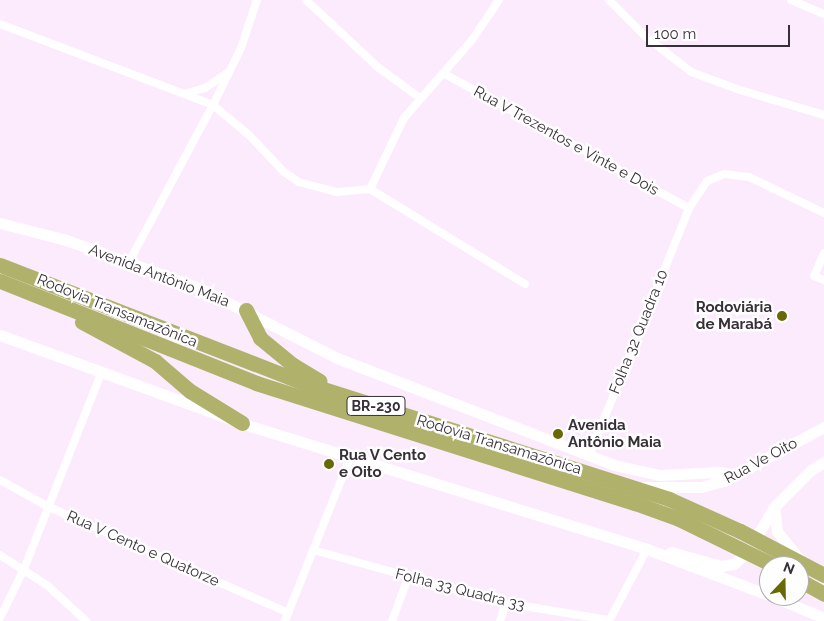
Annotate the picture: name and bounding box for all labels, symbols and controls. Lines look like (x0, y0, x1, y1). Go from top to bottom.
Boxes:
scale bar (649, 15, 793, 47)
text: 100 m (654, 25, 696, 43)
street label: Rua V Trezentos e Vinte e Dois (469, 82, 663, 200)
street label: Avenida Antônio Maia (86, 241, 232, 311)
street label: Folha 32 Quadra 10 (606, 267, 672, 397)
street label: Rodovia Transamazônica (34, 271, 200, 351)
place label: Rodoviária de Marabá (696, 298, 772, 333)
marker: Rodoviária de Marabá (776, 310, 788, 322)
road number: BR-230 (346, 394, 406, 418)
street label: Rodovia Transamazônica (414, 411, 584, 479)
place label: Avenida Antônio Maia (568, 416, 661, 451)
marker: Avenida Antônio Maia (552, 428, 564, 440)
street label: Rua Ve Oito (721, 434, 801, 488)
place label: Rua V Cento e Oito (339, 446, 427, 481)
marker: Rua V Cento e Oito (323, 458, 335, 470)
street label: Rua V Cento e Quatorze (64, 507, 222, 591)
north arrow (759, 556, 809, 606)
text: N (781, 559, 797, 577)
street label: Folha 33 Quadra 33 (393, 565, 527, 615)

